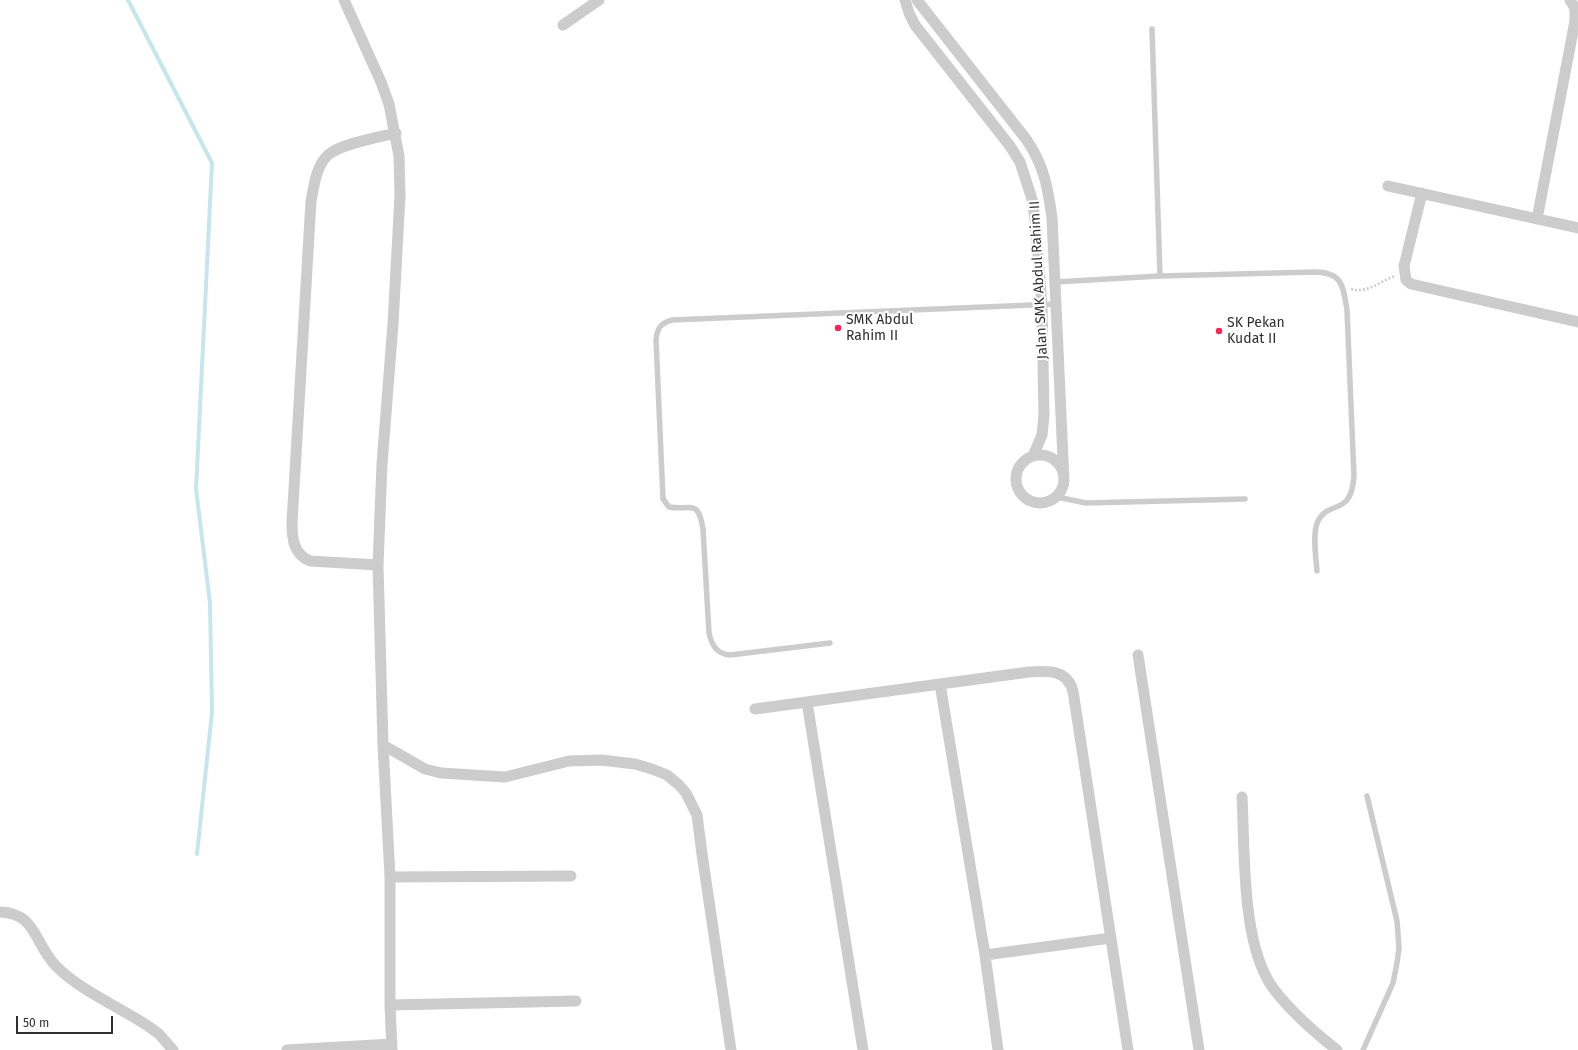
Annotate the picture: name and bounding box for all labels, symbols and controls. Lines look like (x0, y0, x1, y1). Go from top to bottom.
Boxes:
street label: Jalan SMK Abdul Rahim II (1026, 200, 1052, 360)
place label: SMK Abdul Rahim II (846, 312, 913, 344)
place label: SK Pekan Kudat II (1227, 315, 1285, 348)
marker: SMK Abdul Rahim II (833, 323, 843, 333)
marker: SK Pekan Kudat II (1214, 326, 1224, 336)
scale bar (18, 1008, 115, 1034)
text: 50 m (23, 1016, 49, 1030)

